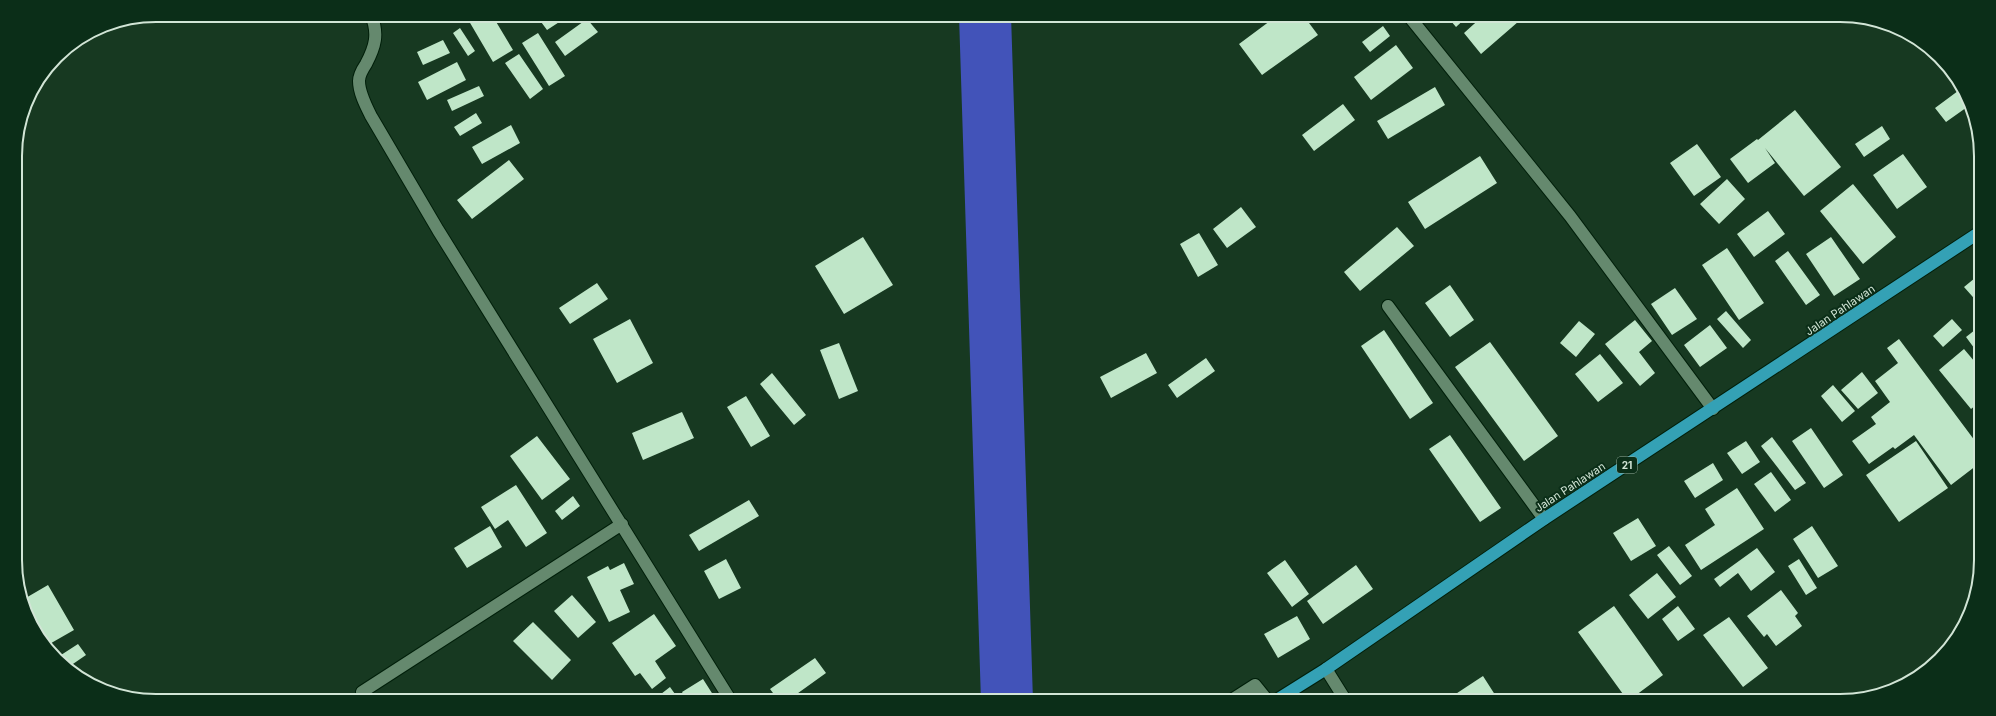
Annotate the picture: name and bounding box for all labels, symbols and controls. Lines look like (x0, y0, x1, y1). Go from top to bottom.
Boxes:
street label: Jalan Pahlawan (1802, 282, 1878, 338)
road number: 21 (1617, 457, 1637, 473)
street label: Jalan Pahlawan (1532, 459, 1608, 515)

